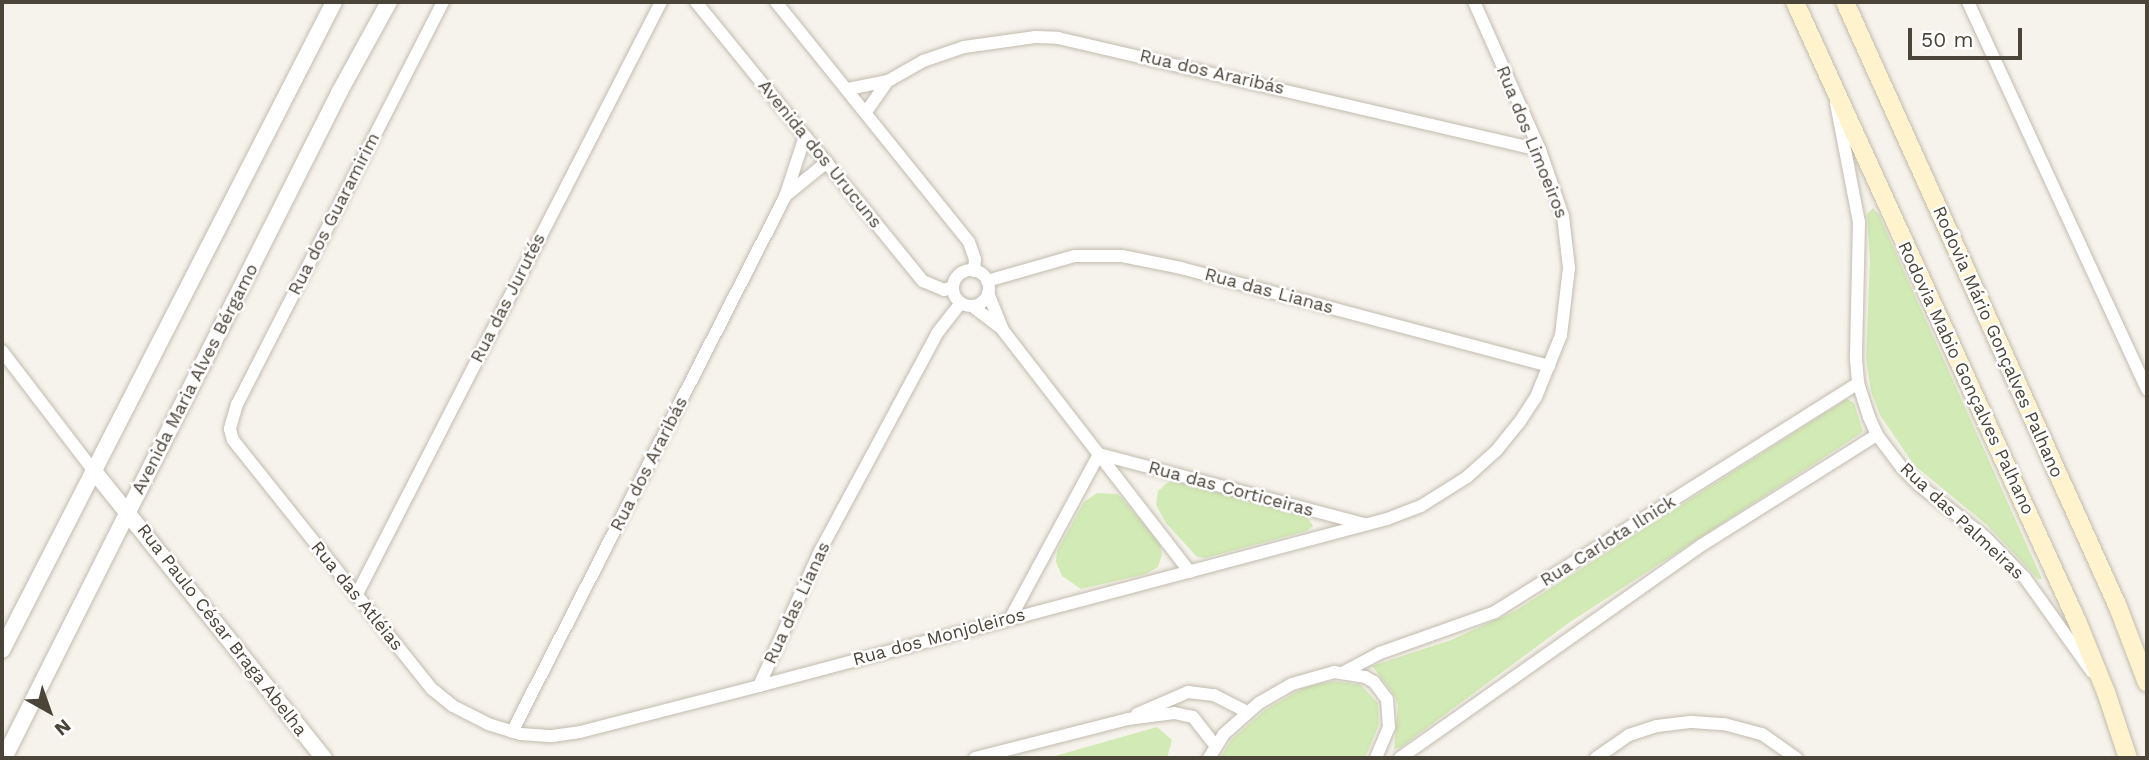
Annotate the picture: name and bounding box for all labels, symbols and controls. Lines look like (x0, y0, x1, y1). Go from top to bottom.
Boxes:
scale bar (1911, 14, 2025, 58)
text: 50 m (1921, 27, 1973, 52)
street label: Rua dos Araribás (1137, 45, 1287, 99)
street label: Rua dos Limoeiros (1491, 62, 1573, 222)
street label: Avenida dos Urucuns (753, 75, 887, 233)
street label: Rua dos Guaramirim (284, 129, 384, 299)
street label: Rodovia Mário Gonçalves Palhano (1928, 203, 2068, 481)
street label: Rua das Jurutés (466, 229, 550, 367)
street label: Rodovia Mabio Gonçalves Palhano (1893, 238, 2039, 518)
street label: Avenida Maria Alves Bérgamo (127, 259, 263, 499)
street label: Rua das Lianas (1202, 263, 1336, 319)
street label: Rua dos Araribás (606, 393, 692, 535)
street label: Rua das Corticeiras (1146, 456, 1316, 522)
street label: Rua das Palmeiras (1895, 458, 2029, 584)
street label: Rua Carlota Ilnick (1536, 490, 1680, 592)
street label: Rua Paulo César Braga Abelha (132, 519, 312, 741)
street label: Rua das Atléias (306, 537, 408, 655)
street label: Rua das Lianas (759, 538, 835, 668)
street label: Rua dos Monjoleiros (850, 604, 1028, 670)
north arrow (14, 676, 84, 746)
text: N (50, 714, 76, 741)

